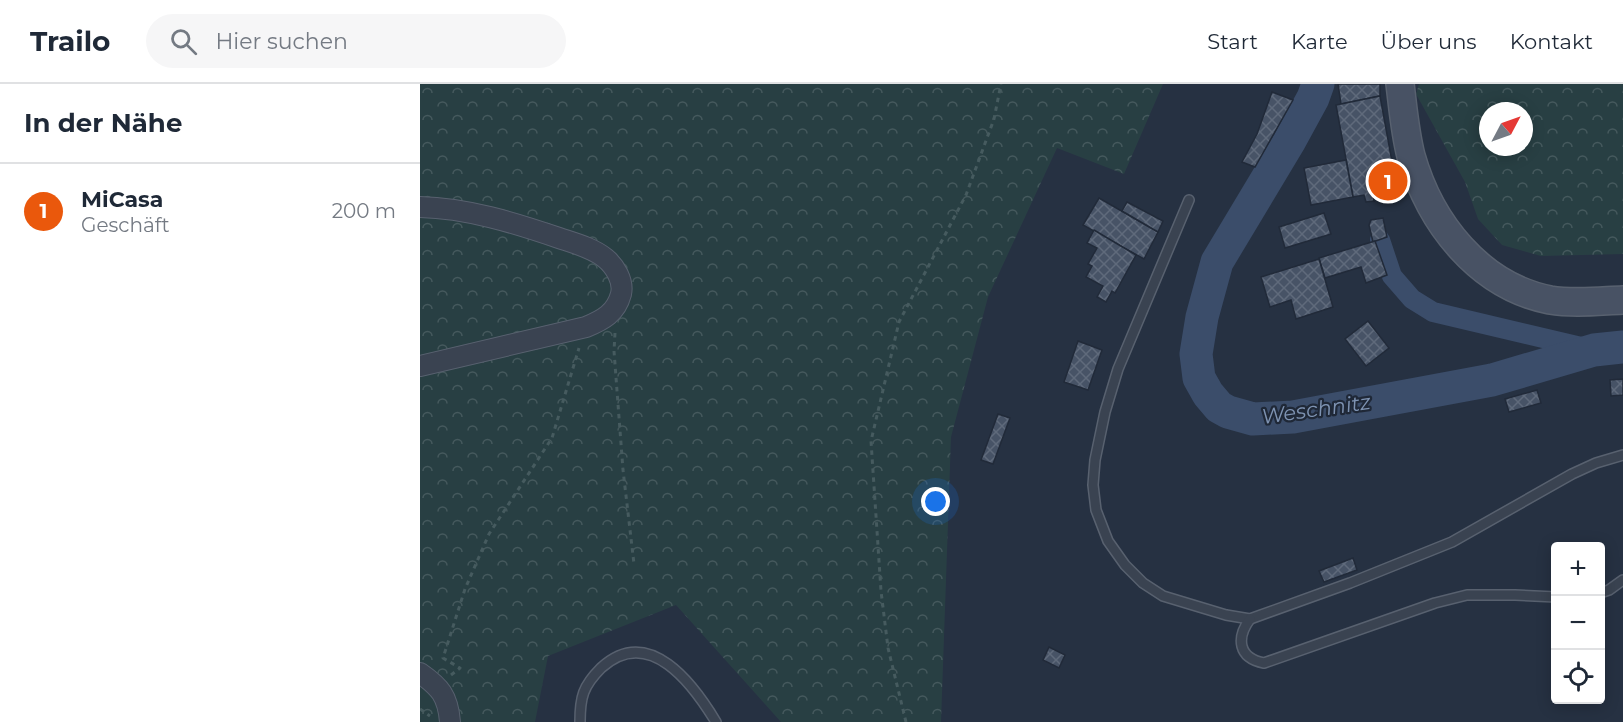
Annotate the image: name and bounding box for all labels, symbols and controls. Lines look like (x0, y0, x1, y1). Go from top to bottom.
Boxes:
search box (146, 14, 566, 68)
text: Trailo (30, 24, 110, 58)
icon: search (167, 25, 200, 58)
text: Hier suchen (215, 28, 348, 55)
text: Start (1207, 29, 1258, 54)
text: Karte (1291, 29, 1348, 54)
text: Über uns (1381, 29, 1477, 54)
text: Kontakt (1510, 29, 1593, 54)
north arrow (1479, 102, 1533, 156)
text: In der Nähe (24, 107, 182, 139)
pin: 1 (1368, 158, 1408, 204)
text: MiCasa (81, 186, 163, 213)
text: 1 (40, 199, 47, 223)
text: 200 m (332, 199, 396, 223)
text: Geschäft (81, 213, 170, 237)
water label: Weschnitz (1260, 389, 1372, 429)
your location (921, 487, 950, 516)
map controls (1551, 542, 1605, 704)
button: + (1551, 542, 1605, 596)
button: − (1551, 596, 1605, 650)
button: locate (1551, 650, 1605, 704)

